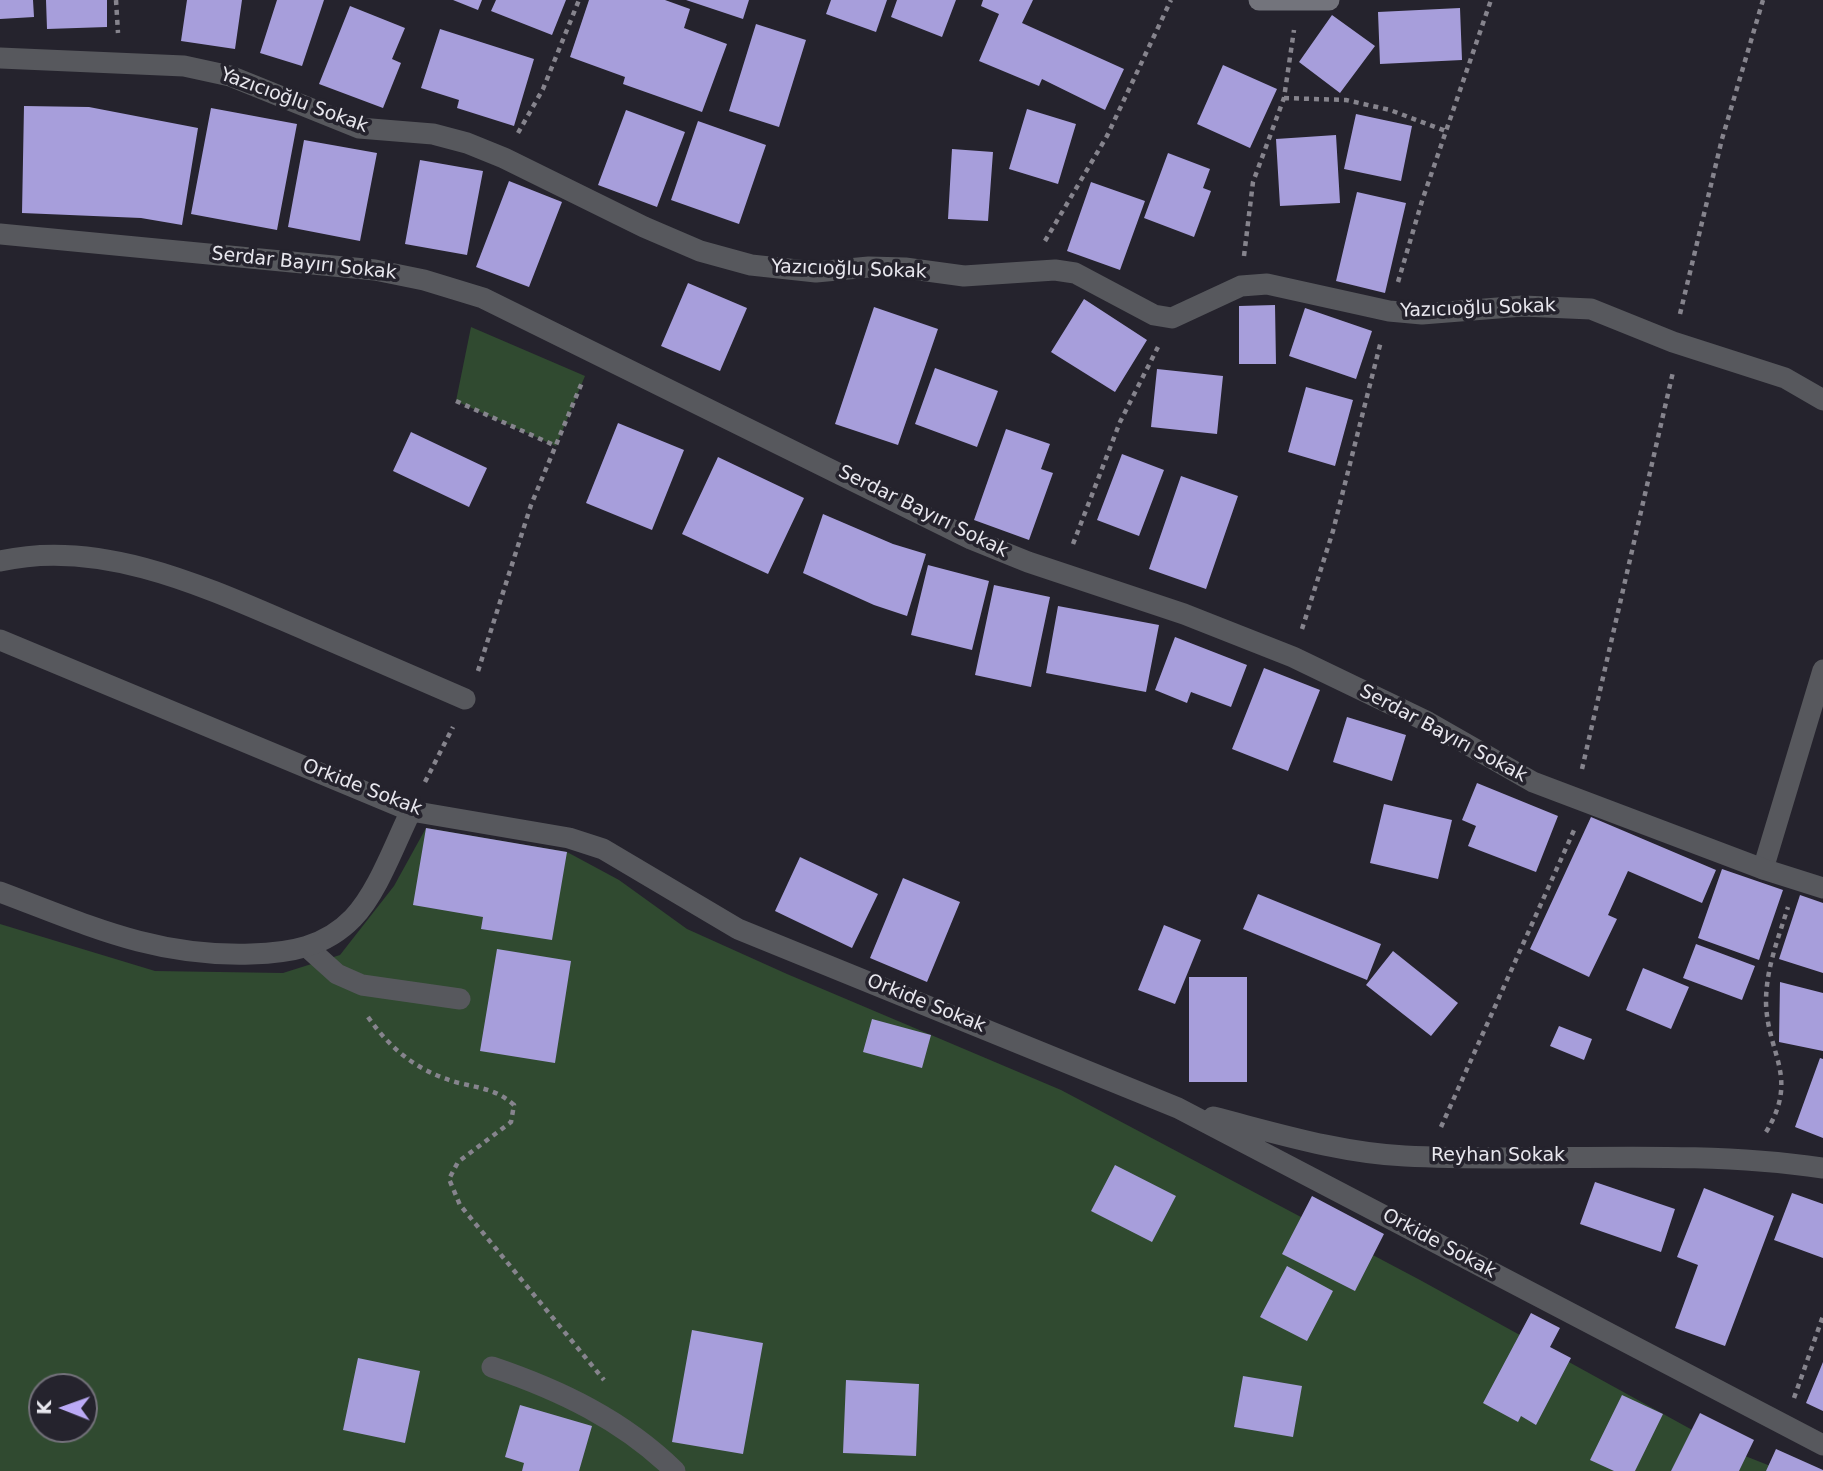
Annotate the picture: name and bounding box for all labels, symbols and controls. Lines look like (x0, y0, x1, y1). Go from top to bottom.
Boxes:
street label: Yazıcıoğlu Sokak (217, 64, 371, 138)
street label: Serdar Bayırı Sokak (210, 243, 398, 285)
street label: Yazıcıoğlu Sokak (771, 256, 927, 284)
street label: Yazıcıoğlu Sokak (1400, 295, 1556, 323)
street label: Serdar Bayırı Sokak (834, 461, 1012, 563)
street label: Serdar Bayırı Sokak (1355, 680, 1531, 788)
street label: Orkide Sokak (299, 755, 425, 821)
street label: Orkide Sokak (863, 970, 989, 1038)
street label: Reyhan Sokak (1431, 1145, 1565, 1167)
street label: Orkide Sokak (1378, 1204, 1500, 1284)
north arrow (28, 1373, 98, 1443)
text: K (33, 1400, 55, 1415)

